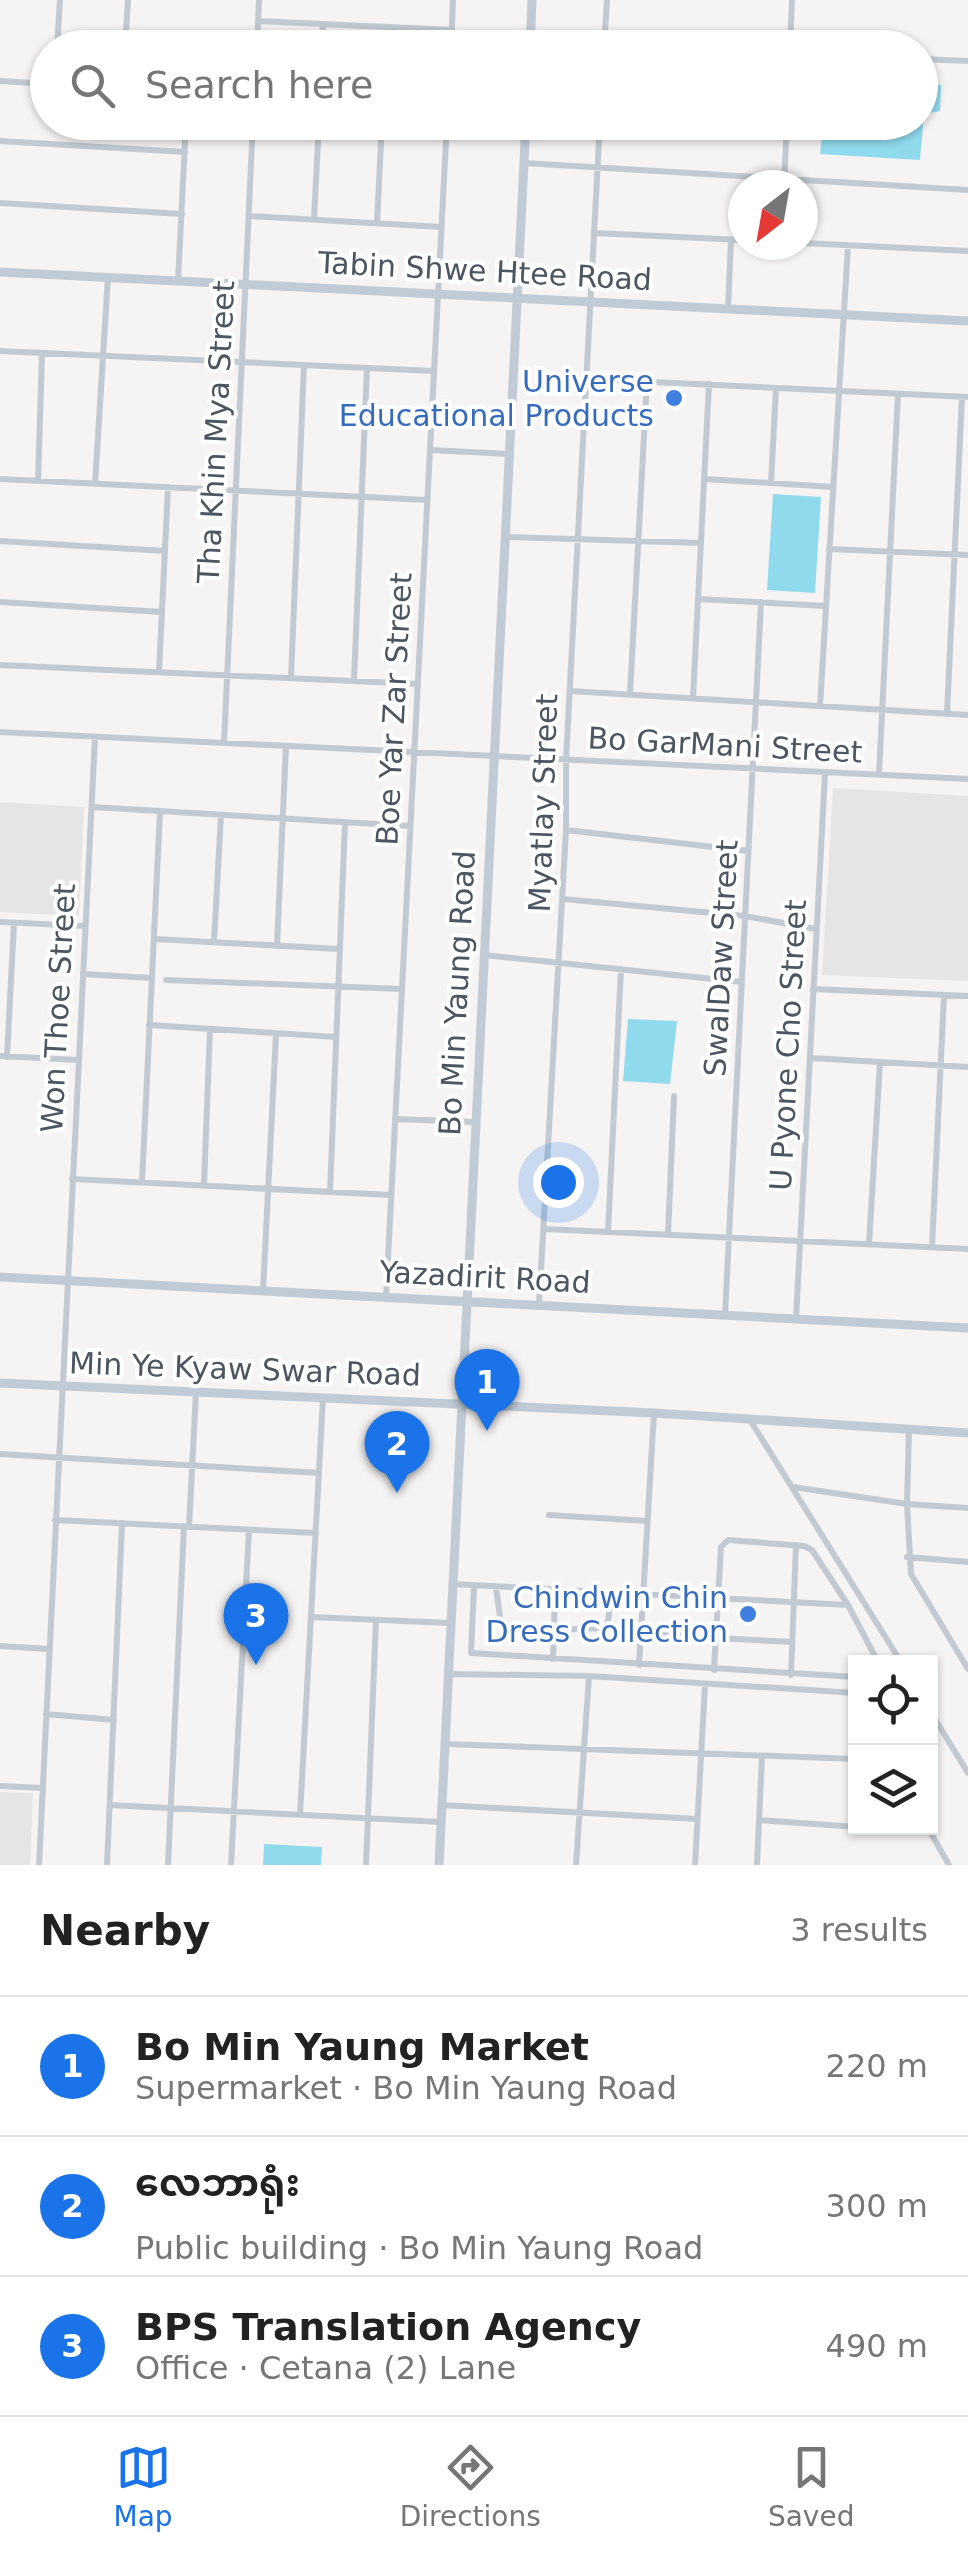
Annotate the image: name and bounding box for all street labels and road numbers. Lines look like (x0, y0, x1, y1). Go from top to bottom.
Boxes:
street label: Tabin Shwe Htee Road (316, 245, 653, 297)
street label: Tha Khin Mya Street (191, 279, 241, 585)
street label: Boe Yar Zar Street (369, 571, 419, 846)
street label: Myatlay Street (522, 693, 564, 913)
street label: Bo GarMani Street (587, 720, 863, 770)
street label: SwalDaw Street (697, 839, 745, 1077)
street label: Bo Min Yaung Road (432, 849, 482, 1137)
street label: Won Thoe Street (34, 882, 82, 1134)
street label: U Pyone Cho Street (763, 898, 813, 1192)
street label: Yazadirit Road (378, 1254, 591, 1300)
street label: Min Ye Kyaw Swar Road (69, 1345, 421, 1393)

